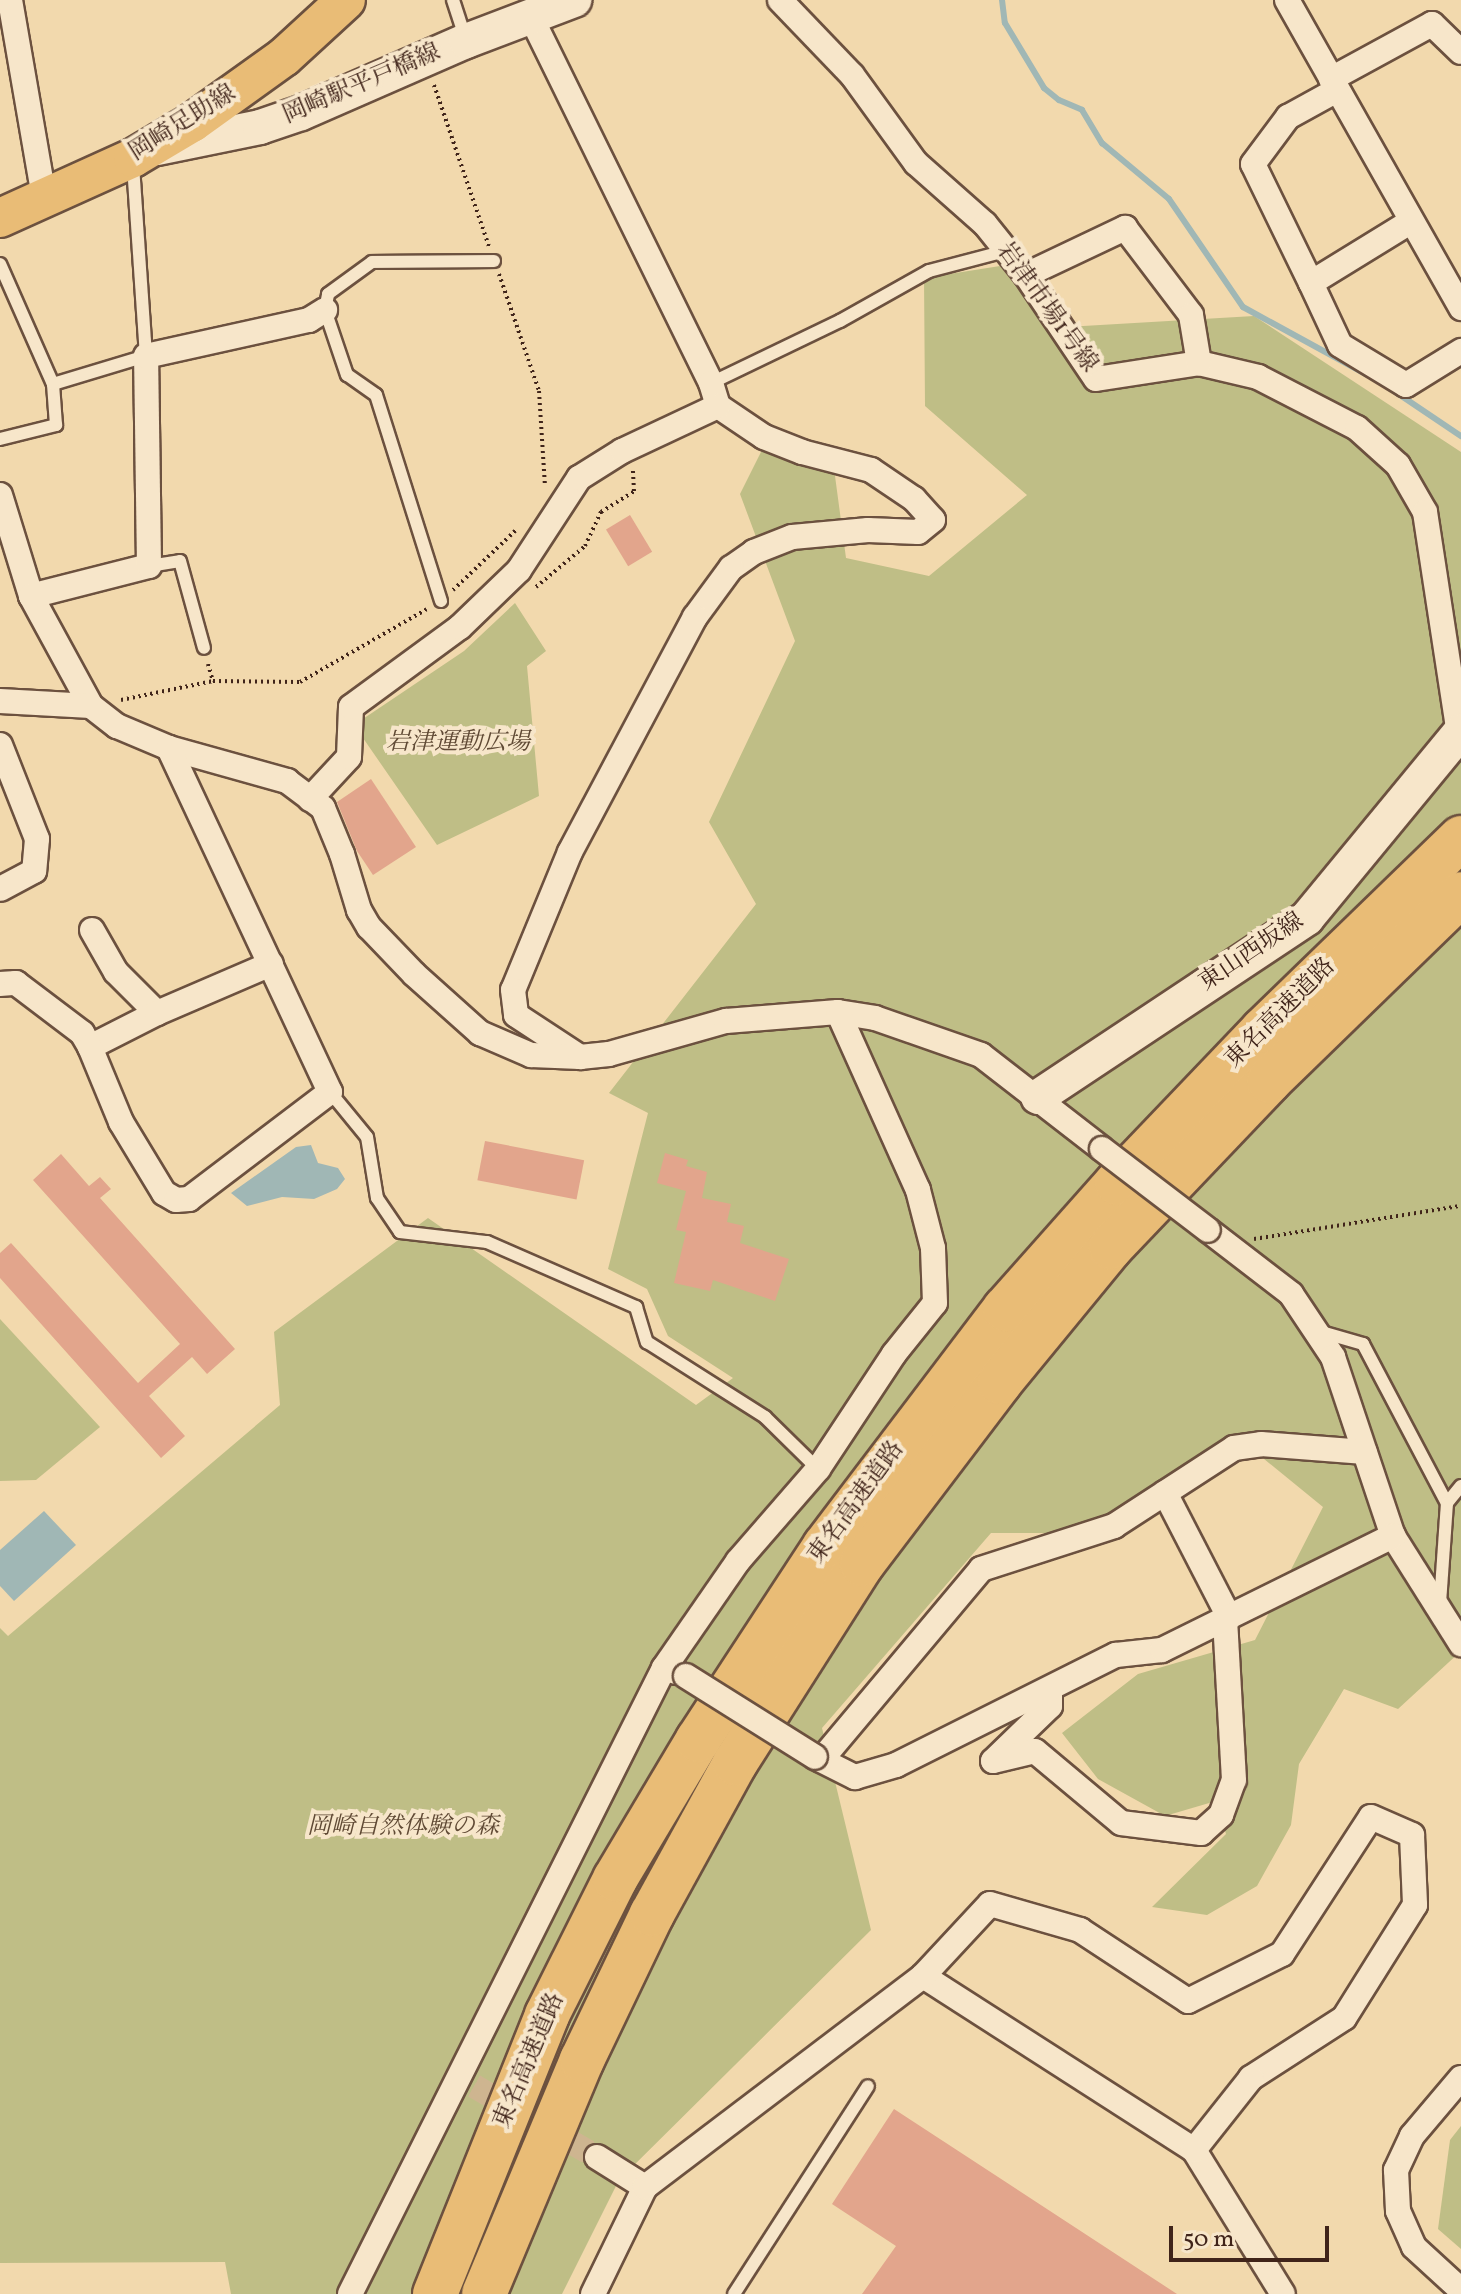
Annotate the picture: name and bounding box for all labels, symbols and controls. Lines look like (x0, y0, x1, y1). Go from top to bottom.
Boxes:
street label: 岡崎駅平戸橋線 (279, 39, 445, 131)
street label: 岡崎足助線 (124, 80, 242, 168)
street label: 岩津市場1号線 (989, 238, 1103, 378)
park label: 岩津運動広場 (386, 730, 530, 758)
street label: 東山西坂線 (1194, 908, 1310, 998)
street label: 東名高速道路 (1220, 953, 1342, 1075)
street label: 東名高速道路 (803, 1436, 911, 1570)
park label: 岡崎自然体験の森 (307, 1814, 499, 1842)
street label: 東名高速道路 (489, 1989, 571, 2133)
scale bar (1173, 2210, 1333, 2260)
text: 50 m (1183, 2223, 1235, 2257)

